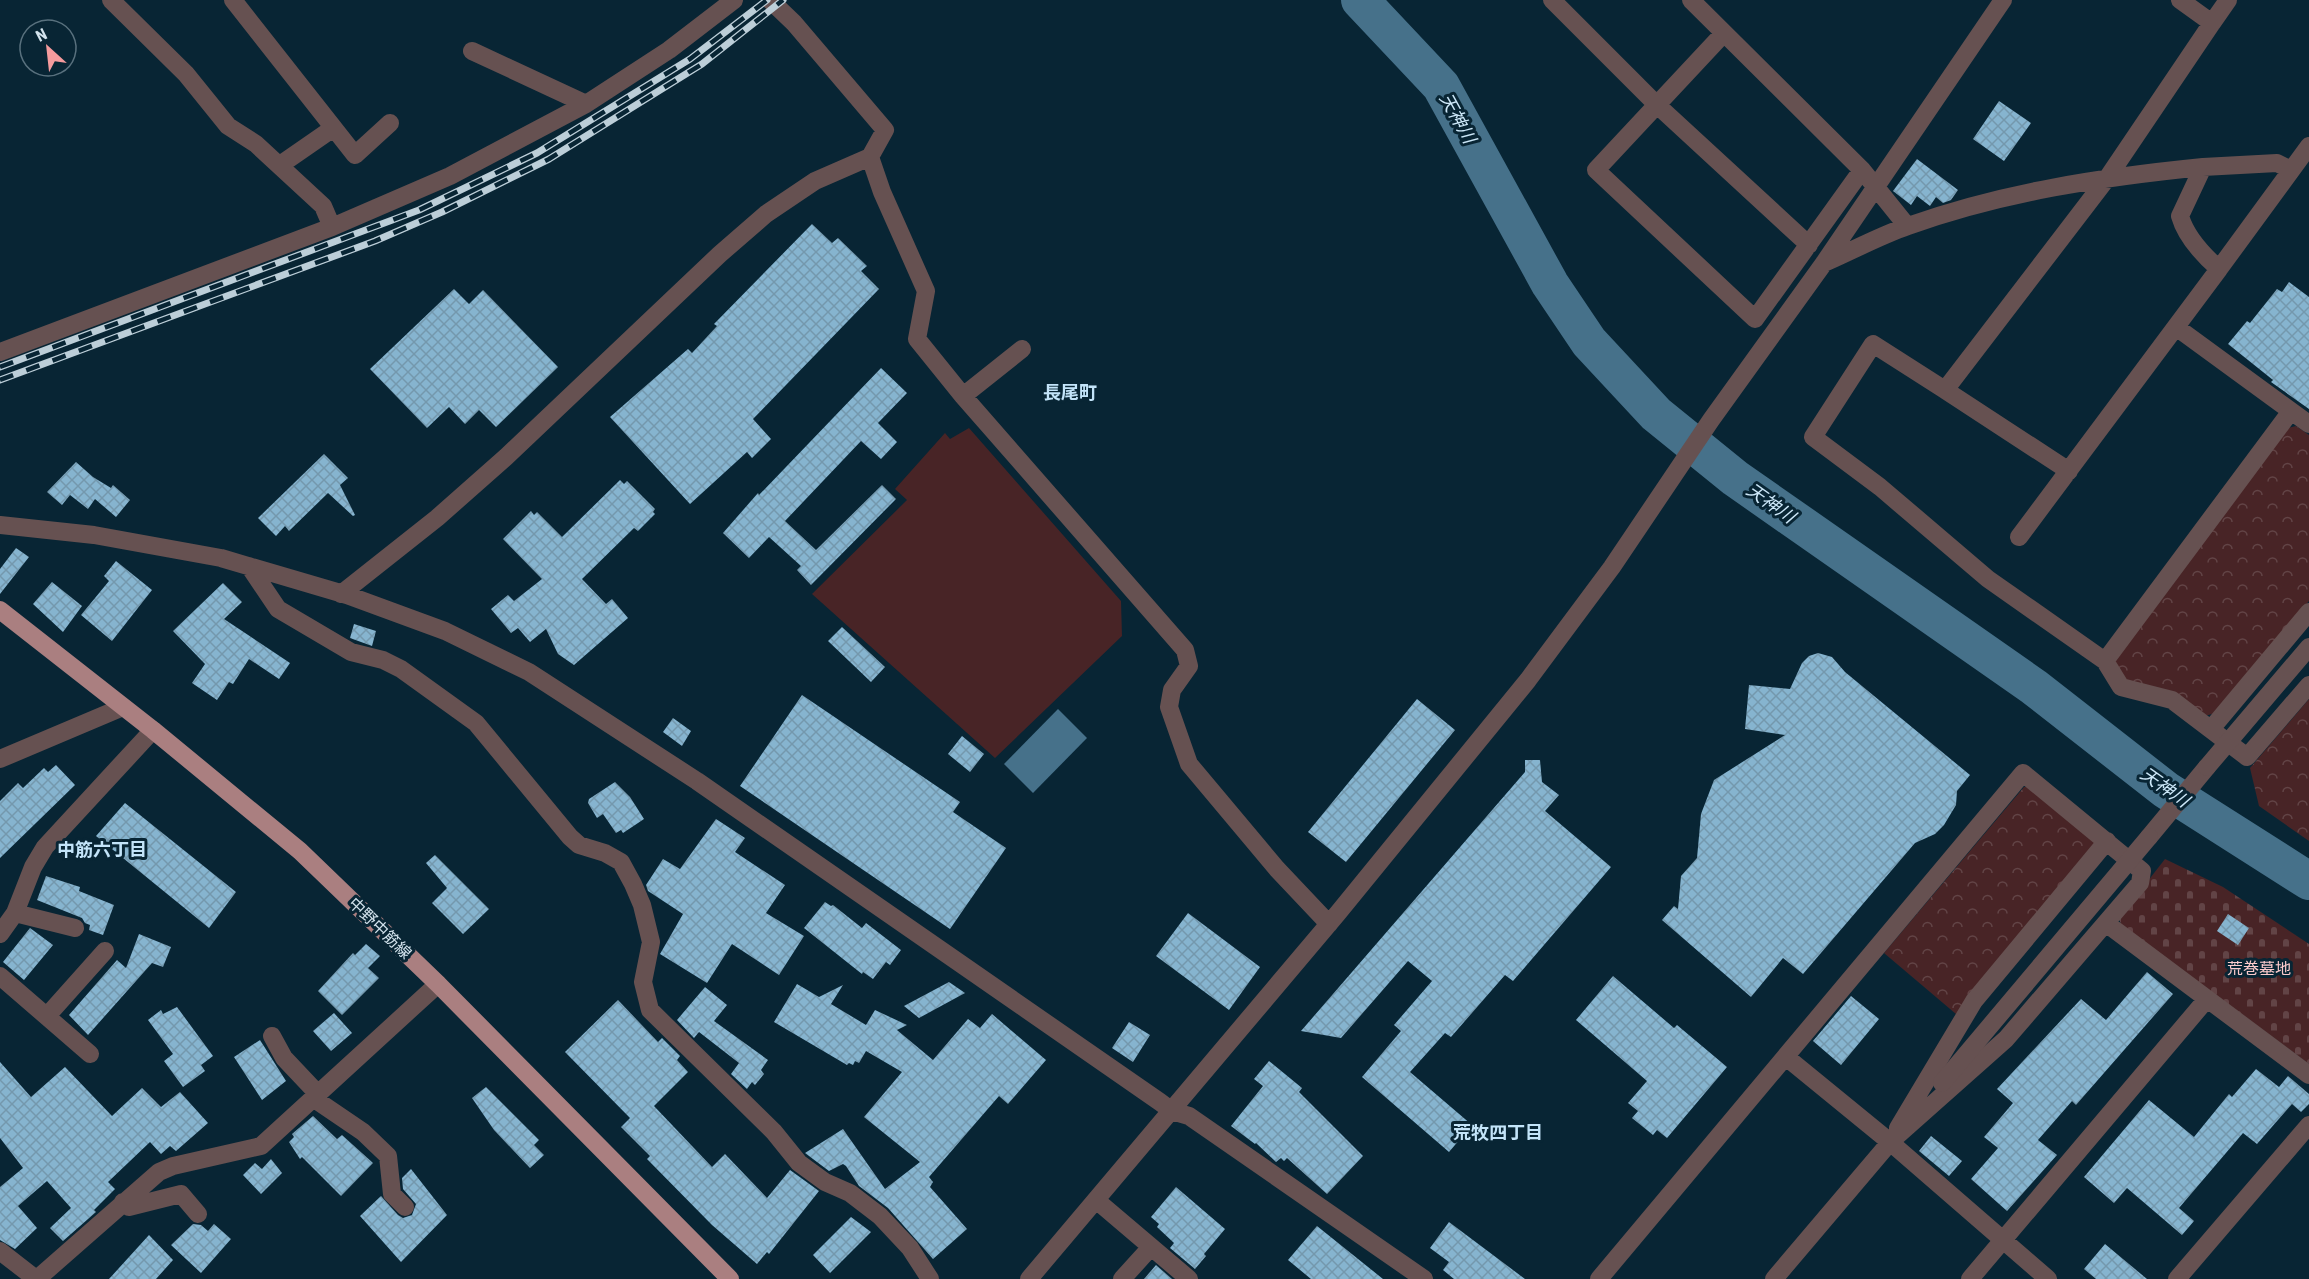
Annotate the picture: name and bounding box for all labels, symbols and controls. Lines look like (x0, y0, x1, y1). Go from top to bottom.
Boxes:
north arrow (18, 18, 78, 78)
text: N (33, 24, 50, 46)
water label: 天神川 (1436, 89, 1481, 148)
district label: 長尾町 (1043, 382, 1097, 403)
water label: 天神川 (1743, 479, 1801, 528)
water label: 天神川 (2137, 763, 2195, 812)
district label: 中筋六丁目 (57, 839, 147, 860)
street label: 中野中筋線 (345, 893, 415, 963)
park label: 荒巻墓地 (2227, 959, 2291, 978)
district label: 荒牧四丁目 (1453, 1122, 1543, 1143)

